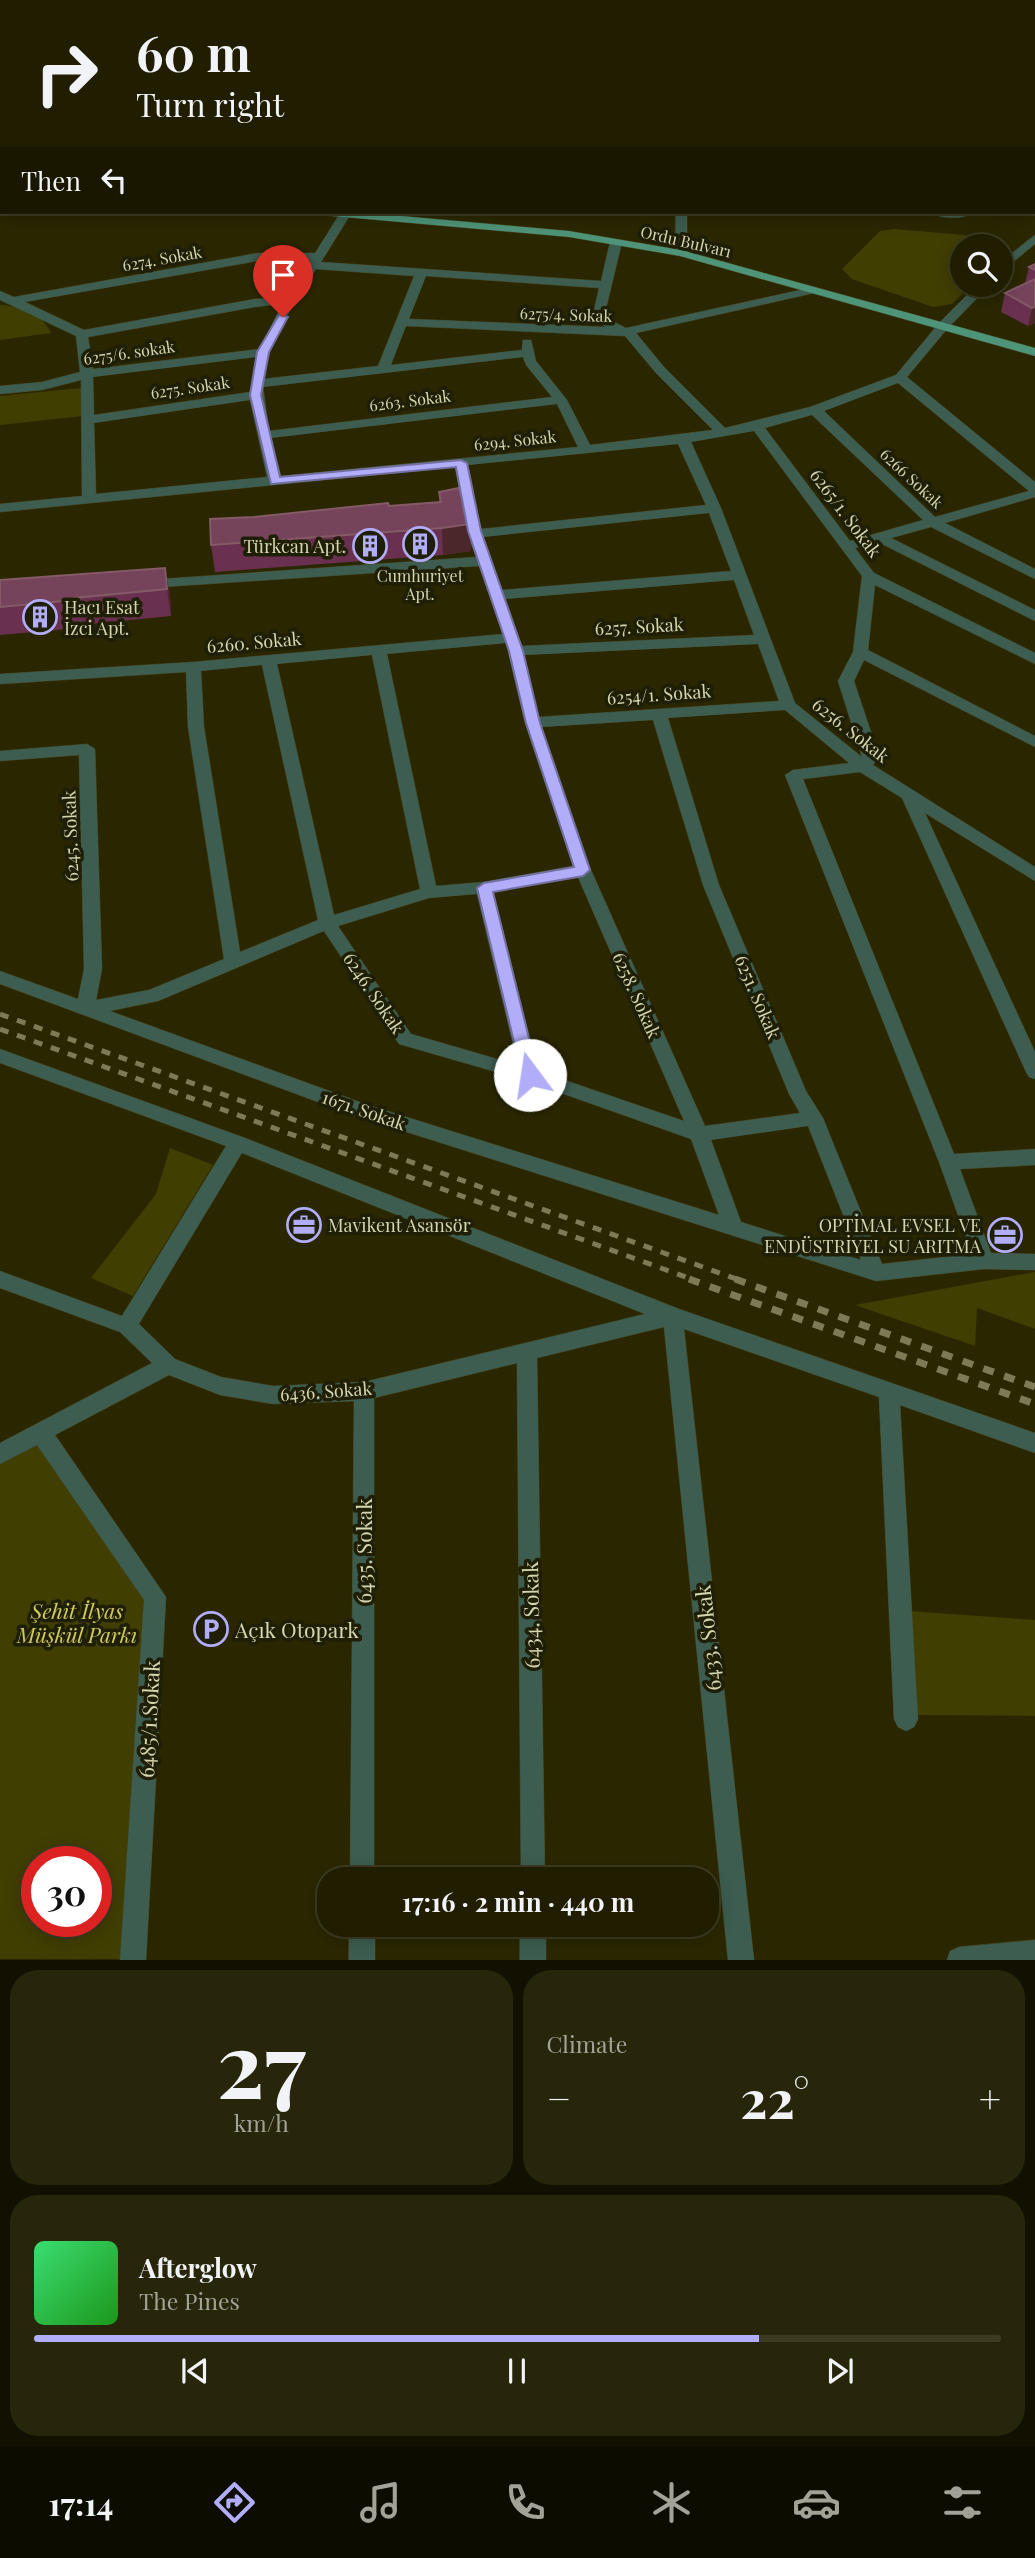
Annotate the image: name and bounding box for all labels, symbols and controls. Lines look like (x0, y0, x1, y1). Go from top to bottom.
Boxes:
text: 60 m (136, 19, 251, 84)
icon: right (21, 28, 112, 119)
text: Turn right (136, 82, 284, 125)
icon: left (95, 161, 133, 199)
text: Then (21, 163, 81, 198)
street label: Ordu Bulvarı (639, 220, 734, 262)
map controls (950, 234, 1013, 297)
button: search (950, 234, 1013, 297)
street label: 6274. Sokak (121, 241, 204, 275)
pin (253, 245, 313, 317)
icon: arrive (264, 256, 302, 294)
street label: 6275/4. Sokak (519, 302, 613, 326)
street label: 6275/6. sokak (82, 335, 176, 369)
street label: 6275. Sokak (149, 371, 231, 403)
street label: 6263. Sokak (368, 385, 452, 415)
street label: 6294. Sokak (473, 425, 557, 455)
street label: 6266 Sokak (876, 443, 948, 513)
street label: 6265/1. Sokak (805, 464, 887, 562)
building icon: Cumhuriyet Apt. (401, 525, 439, 563)
building icon: Türkcan Apt. (351, 527, 389, 565)
place label: Türkcan Apt. (244, 534, 346, 558)
place label: Cumhuriyet Apt. (377, 565, 464, 604)
place label: Hacı Esat İzci Apt. (64, 595, 140, 640)
building icon: Hacı Esat İzci Apt. (21, 598, 59, 636)
street label: 6257. Sokak (594, 612, 684, 640)
street label: 6260. Sokak (206, 626, 302, 658)
street label: 6254/1. Sokak (606, 678, 712, 710)
street label: 6256. Sokak (807, 692, 895, 768)
street label: 6245. Sokak (56, 790, 84, 882)
street label: 6246. Sokak (338, 948, 410, 1038)
street label: 6258. Sokak (607, 948, 667, 1042)
street label: 6251. Sokak (730, 951, 786, 1043)
position arrow (493, 1038, 567, 1112)
street label: 1671. Sokak (319, 1084, 409, 1136)
office icon: Mavikent Asansör (285, 1206, 323, 1244)
place label: Mavikent Asansör (328, 1213, 471, 1237)
place label: OPTİMAL EVSEL VE ENDÜSTRİYEL SU ARITMA (764, 1213, 982, 1258)
office icon: OPTİMAL EVSEL VE ENDÜSTRİYEL SU ARITMA (986, 1216, 1024, 1254)
street label: 6436. Sokak (279, 1376, 373, 1406)
street label: 6435. Sokak (349, 1498, 377, 1604)
street label: 6434. Sokak (515, 1561, 545, 1669)
street label: 6433. Sokak (687, 1583, 726, 1692)
park label: Şehit İlyas Müşkül Parkı (16, 1596, 137, 1648)
parking icon: Açık Otopark (192, 1610, 230, 1648)
place label: Açık Otopark (234, 1615, 359, 1643)
street label: 6485/1.Sokak (131, 1659, 165, 1779)
speed limit sign: 30 (21, 1846, 112, 1937)
text: 17:16 · 2 min · 440 m (402, 1884, 634, 1919)
text: 27 (217, 2001, 306, 2122)
text: Climate (547, 2028, 627, 2059)
text: 22° (740, 2063, 810, 2132)
text: − (547, 2072, 571, 2123)
text: + (979, 2072, 1001, 2123)
text: km/h (234, 2107, 289, 2138)
text: Afterglow (139, 2250, 257, 2285)
text: The Pines (139, 2285, 240, 2316)
icon: previous (176, 2352, 214, 2390)
icon: pause (498, 2352, 536, 2390)
icon: next (821, 2352, 859, 2390)
icon: directions (210, 2478, 259, 2527)
icon: music (356, 2478, 405, 2527)
icon: phone (501, 2478, 550, 2527)
icon: climate (647, 2478, 696, 2527)
icon: car (792, 2478, 841, 2527)
icon: filters (938, 2478, 987, 2527)
text: 17:14 (48, 2481, 114, 2524)

